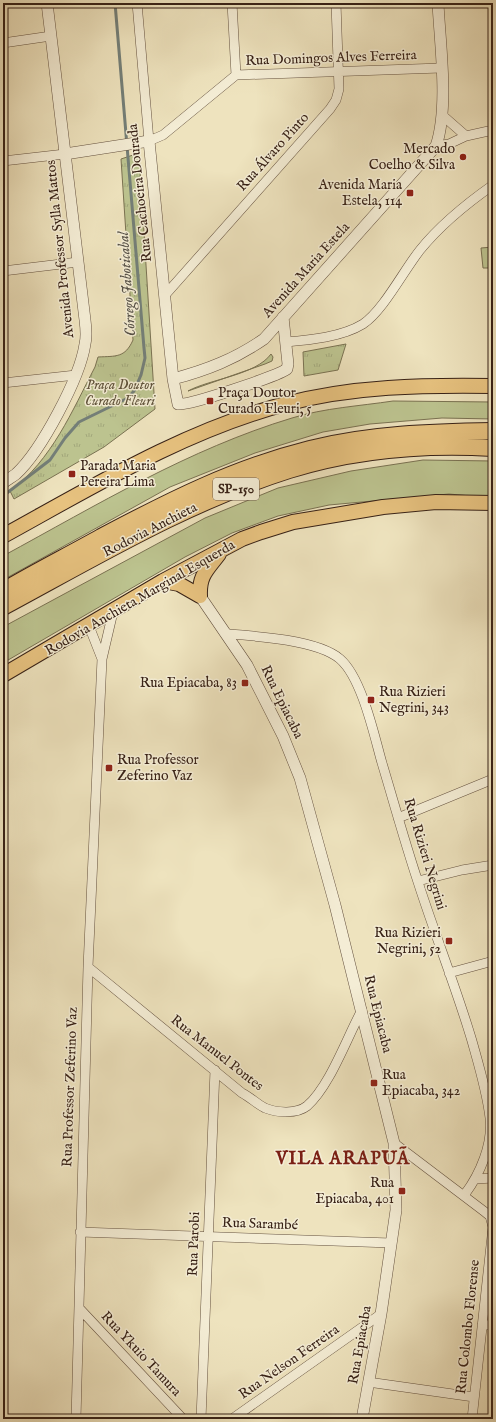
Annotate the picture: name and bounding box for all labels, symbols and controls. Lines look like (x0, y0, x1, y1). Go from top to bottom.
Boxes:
street label: Rua Domingos Alves Ferreira (245, 46, 418, 70)
street label: Rua Álvaro Pinto (232, 108, 313, 195)
street label: Rua Cachoeira Dourada (124, 122, 156, 263)
place label: Mercado Coelho & Silva (369, 140, 456, 174)
marker: Mercado Coelho & Silva (458, 152, 468, 162)
street label: Avenida Professor Sylla Mattos (42, 159, 78, 340)
place label: Avenida Maria Estela, 114 (317, 176, 403, 210)
marker: Avenida Maria Estela, 114 (405, 188, 415, 198)
street label: Avenida Maria Estela (258, 218, 354, 322)
water label: Córrego Jaboticabal (114, 230, 141, 337)
park label: Praça Doutor Curado Fleuri (85, 376, 156, 410)
place label: Praça Doutor Curado Fleuri, 5 (218, 384, 312, 418)
marker: Praça Doutor Curado Fleuri, 5 (205, 396, 215, 406)
place label: Parada Maria Pereira Lima (80, 457, 157, 491)
marker: Parada Maria Pereira Lima (67, 469, 77, 479)
road number: SP-150 (213, 478, 259, 500)
street label: Rodovia Anchieta (100, 498, 201, 561)
street label: Rodovia Anchieta Marginal Esquerda (42, 536, 239, 660)
street label: Rua Epiacaba (256, 662, 308, 743)
place label: Rua Epiacaba, 83 (140, 674, 237, 692)
marker: Rua Epiacaba, 83 (240, 678, 250, 688)
place label: Rua Rizieri Negrini, 343 (379, 683, 449, 717)
marker: Rua Rizieri Negrini, 343 (366, 695, 376, 705)
place label: Rua Professor Zeferino Vaz (117, 751, 199, 785)
marker: Rua Professor Zeferino Vaz (104, 763, 114, 773)
street label: Rua Rizieri Negrini (399, 796, 451, 912)
place label: Rua Rizieri Negrini, 52 (374, 924, 441, 958)
marker: Rua Rizieri Negrini, 52 (444, 936, 454, 946)
street label: Rua Epiacaba (360, 973, 397, 1056)
street label: Rua Professor Zeferino Vaz (58, 1006, 82, 1167)
street label: Rua Manuel Pontes (167, 1011, 267, 1095)
place label: Rua Epiacaba, 342 (382, 1066, 461, 1100)
marker: Rua Epiacaba, 342 (369, 1078, 379, 1088)
district label: VILA ARAPUÃ (275, 1146, 410, 1171)
place label: Rua Epiacaba, 401 (316, 1174, 395, 1208)
marker: Rua Epiacaba, 401 (397, 1186, 407, 1196)
street label: Rua Parobi (184, 1211, 204, 1277)
street label: Rua Sarambé (222, 1214, 299, 1234)
street label: Rua Colombo Florense (452, 1258, 484, 1395)
street label: Rua Epiacaba (344, 1303, 376, 1386)
street label: Rua Ykuio Tamura (97, 1308, 186, 1401)
street label: Rua Nelson Ferreira (235, 1320, 344, 1403)

